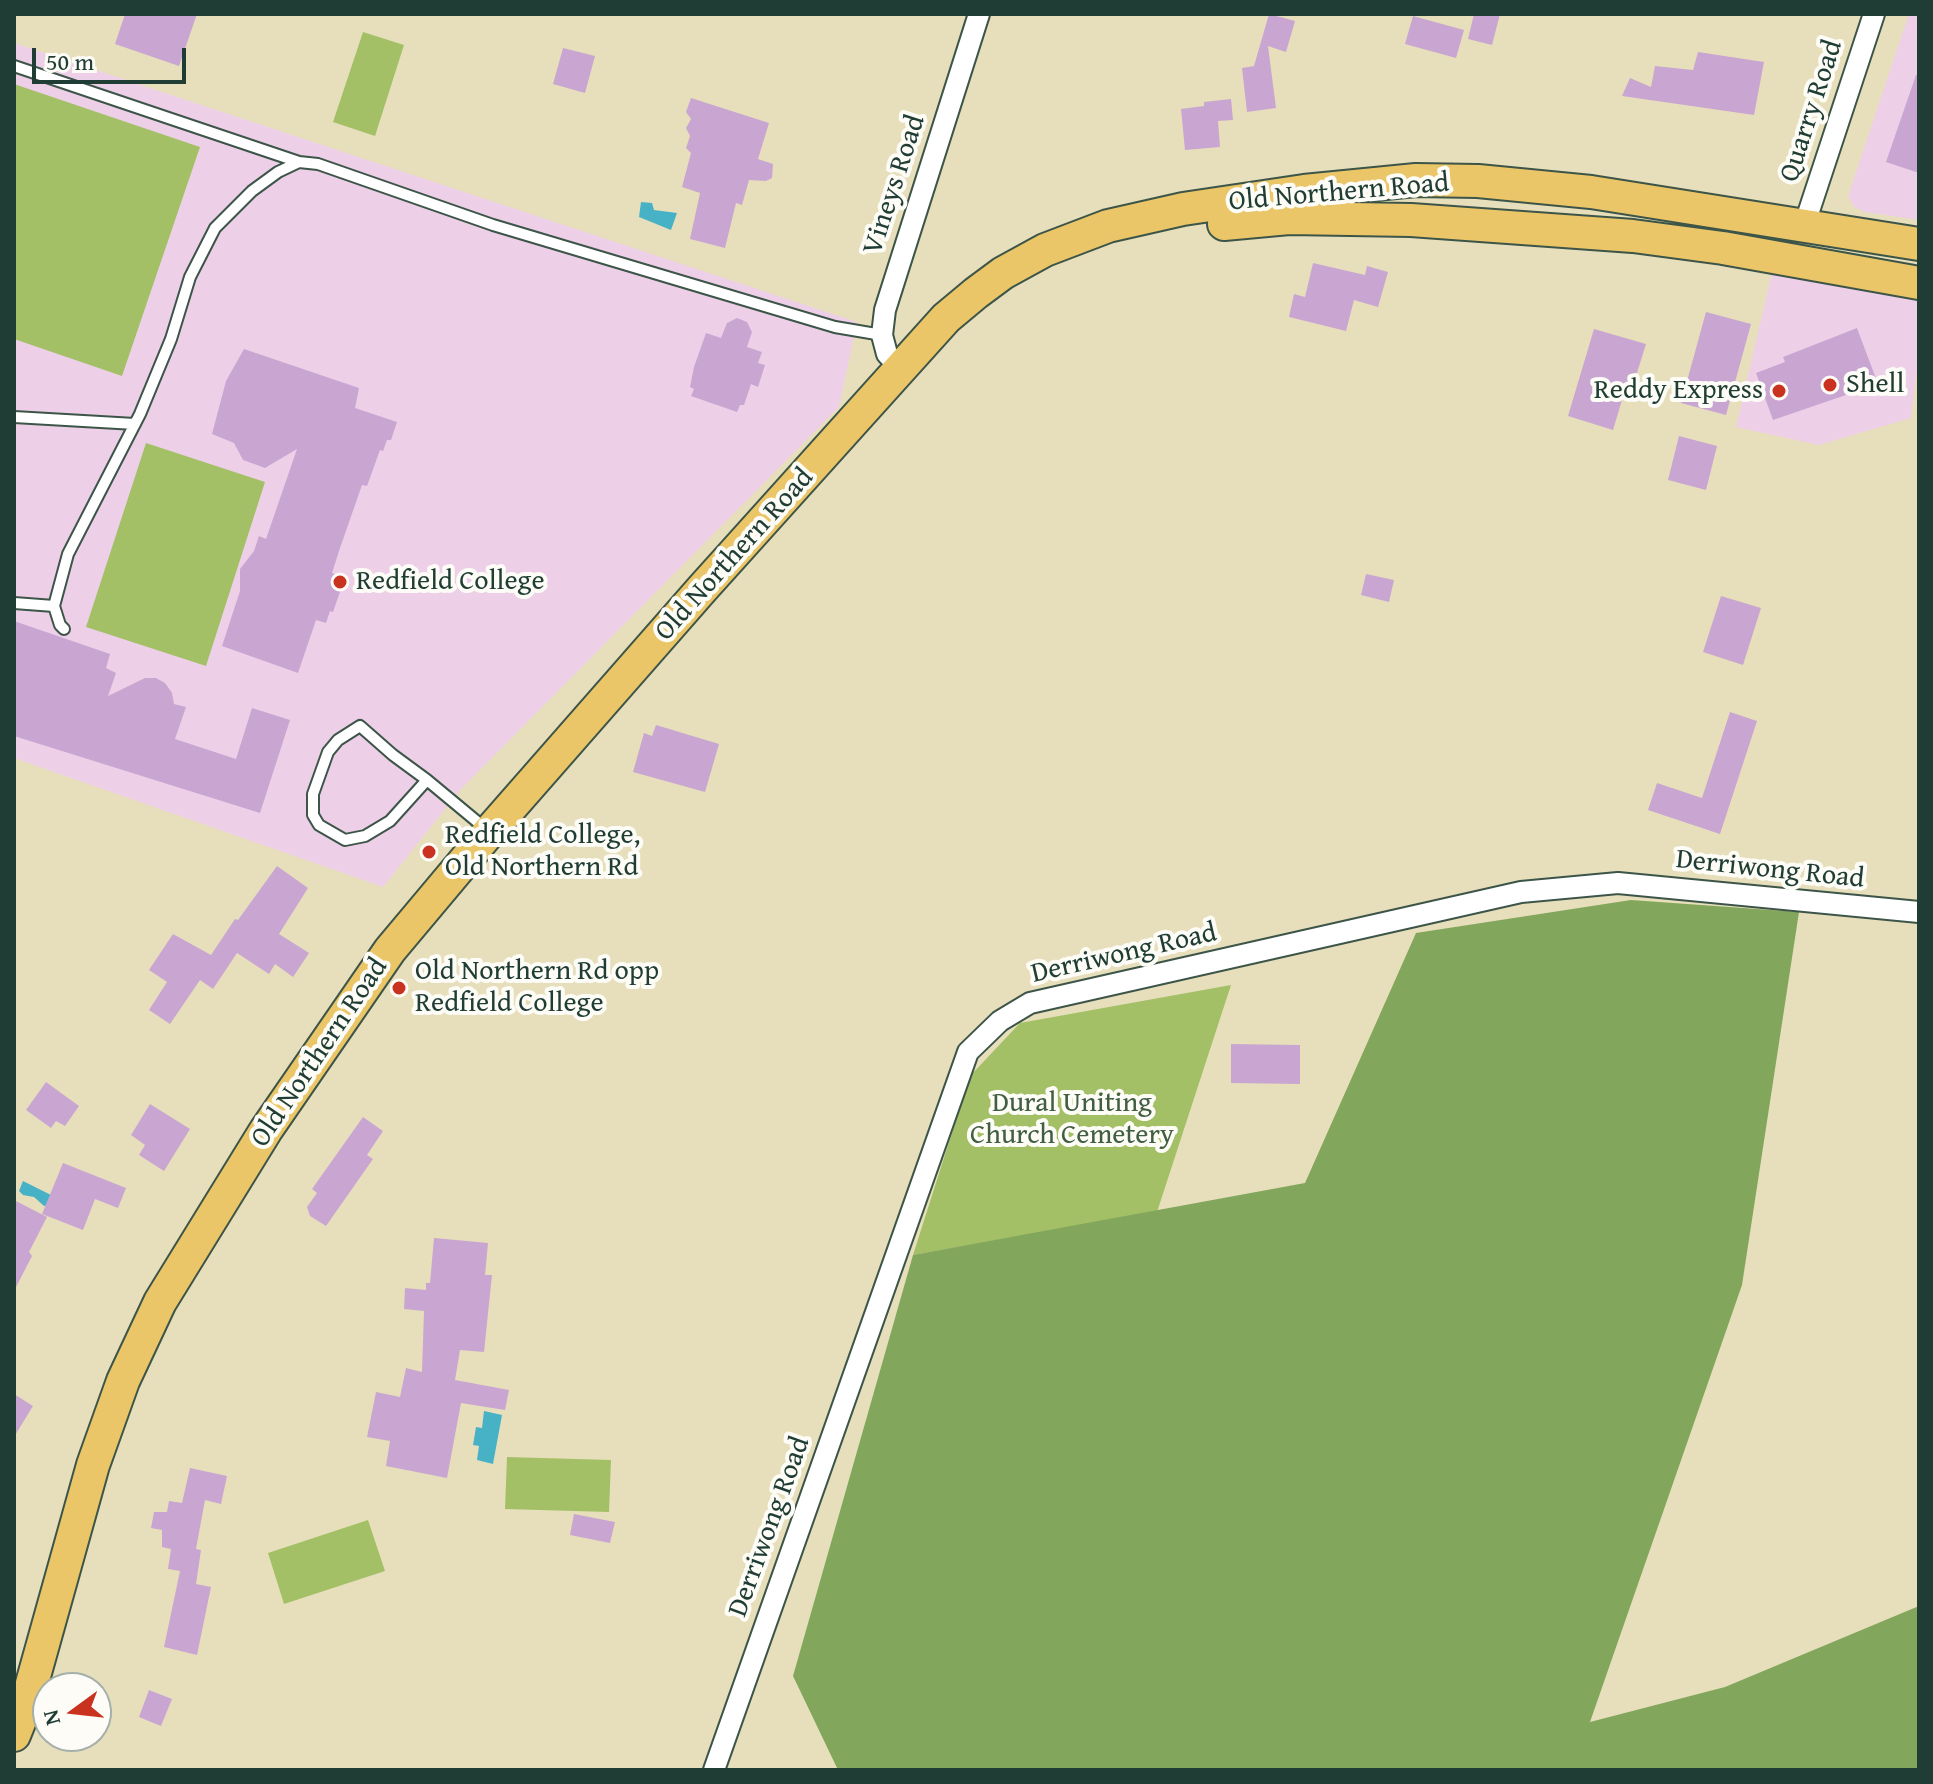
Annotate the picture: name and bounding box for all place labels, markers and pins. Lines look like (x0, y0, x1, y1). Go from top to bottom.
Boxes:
place label: Shell (1846, 368, 1904, 402)
place label: Reddy Express (1594, 374, 1763, 408)
marker: Shell (1821, 376, 1839, 394)
marker: Reddy Express (1770, 382, 1788, 400)
place label: Redfield College (356, 565, 545, 599)
marker: Redfield College (331, 573, 349, 591)
place label: Redfield College, Old Northern Rd (445, 819, 640, 885)
marker: Redfield College, Old Northern Rd (420, 843, 438, 861)
place label: Old Northern Rd opp Redfield College (415, 955, 659, 1021)
marker: Old Northern Rd opp Redfield College (390, 979, 408, 997)

